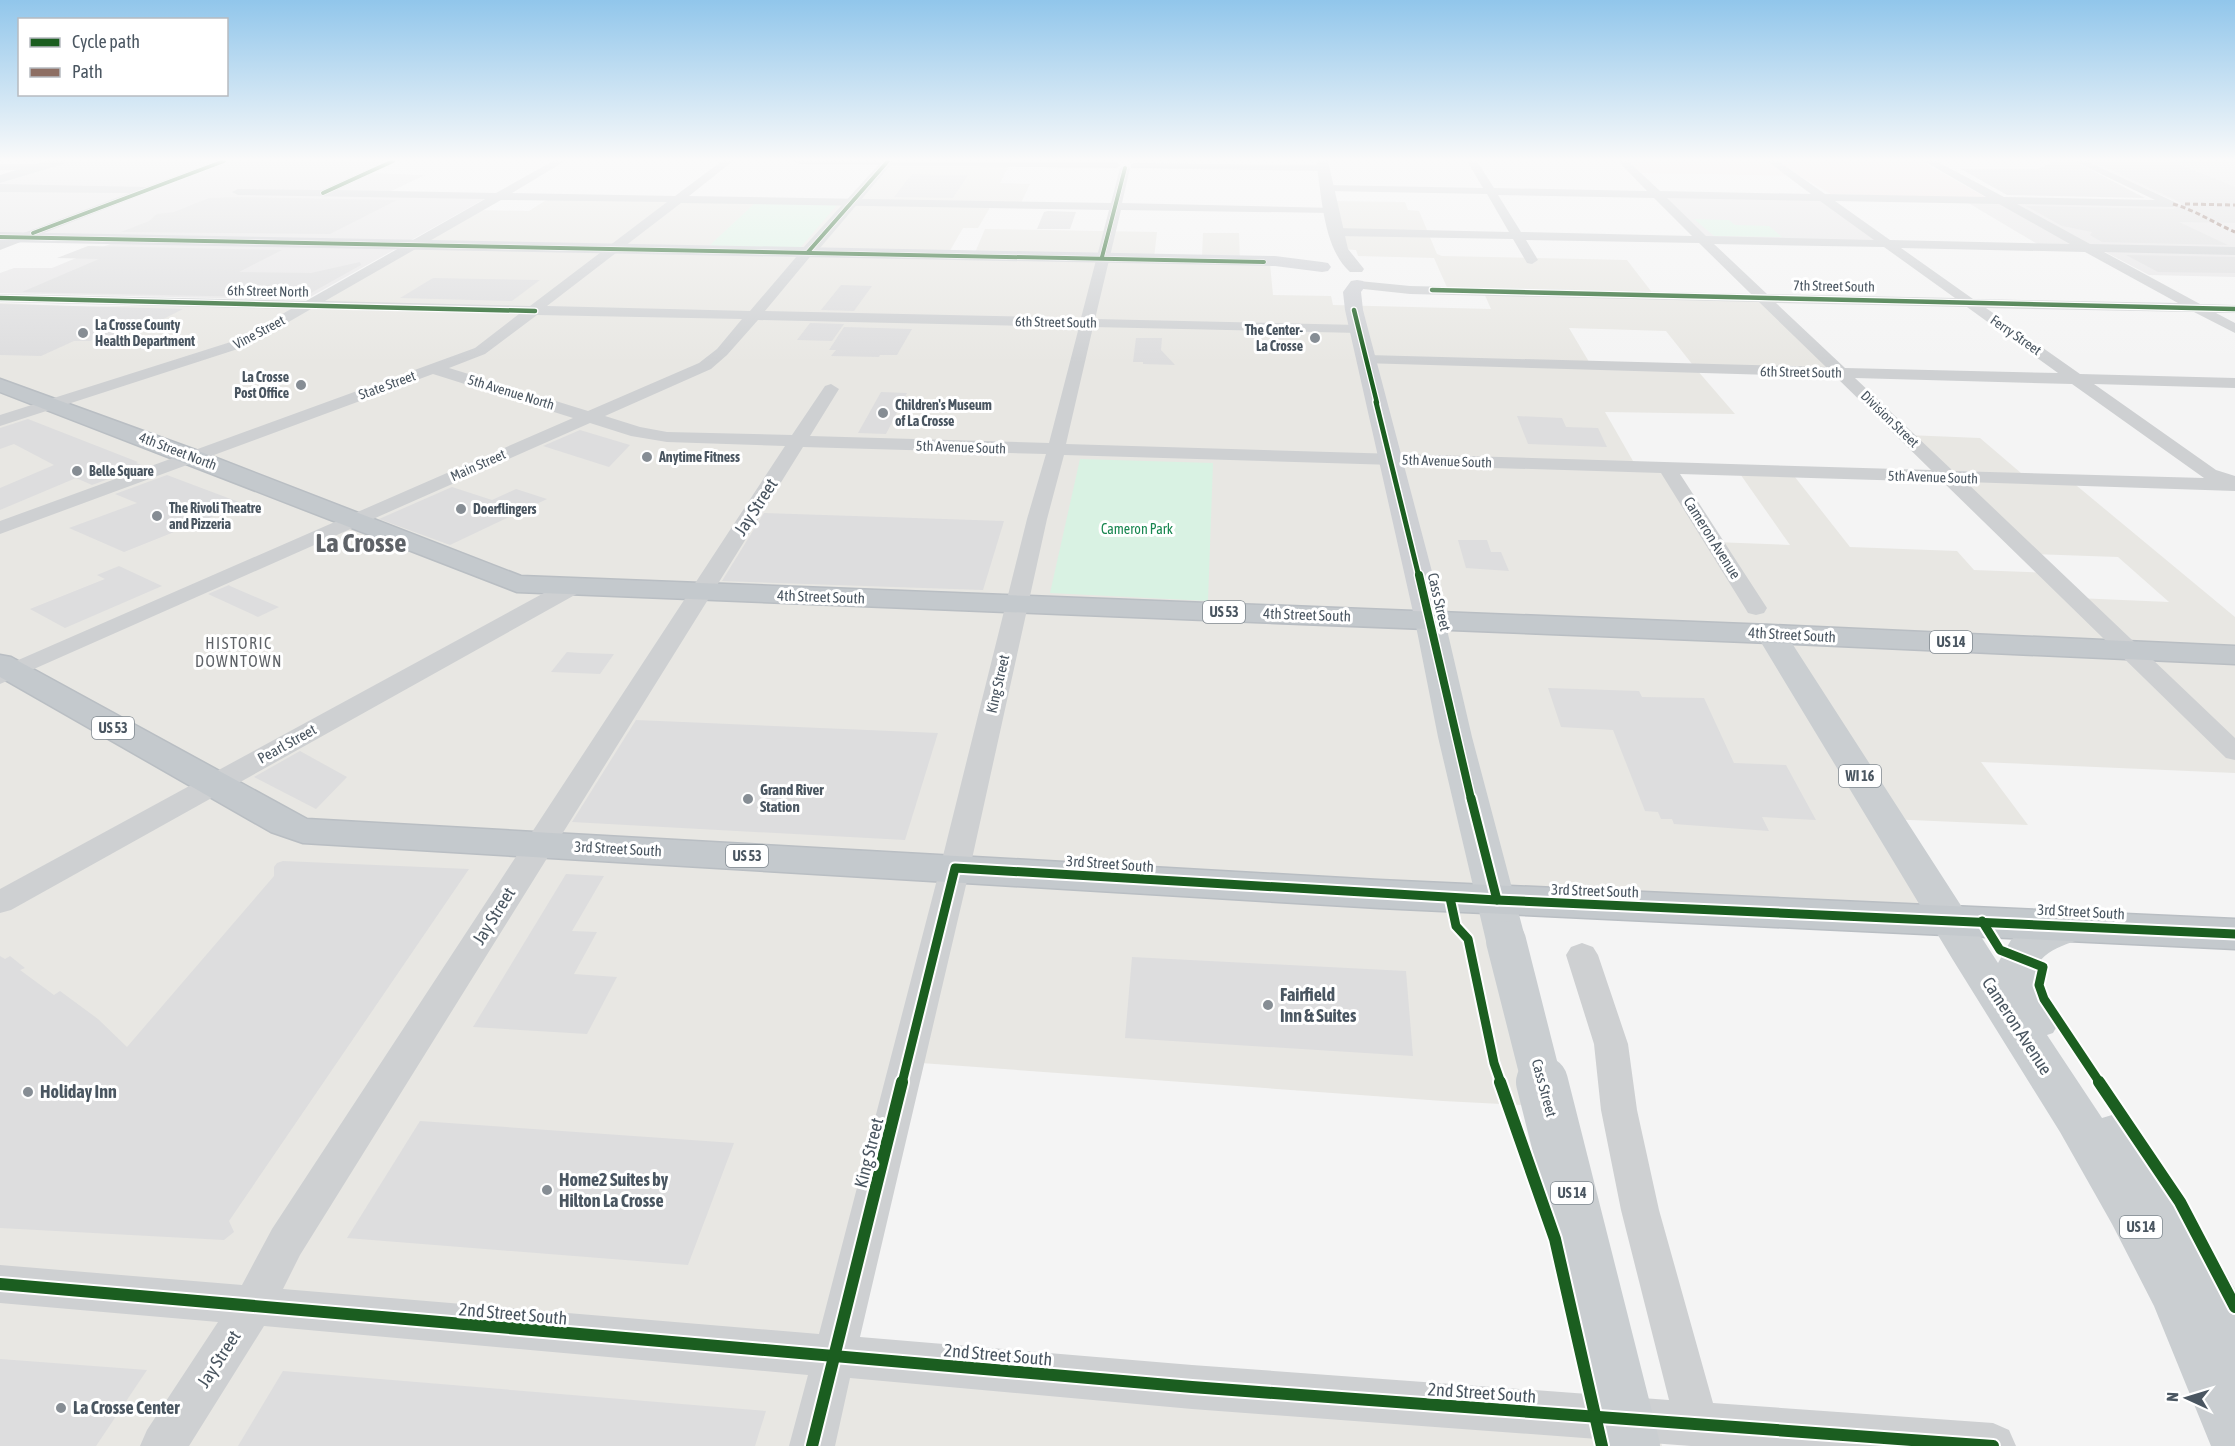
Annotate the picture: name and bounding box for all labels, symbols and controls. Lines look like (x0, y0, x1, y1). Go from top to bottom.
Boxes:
legend (18, 18, 228, 96)
text: Cycle path (72, 31, 140, 52)
text: Path (72, 61, 103, 82)
street label: 7th Street South (1793, 277, 1875, 295)
street label: 6th Street North (227, 282, 309, 300)
street label: Vine Street (231, 312, 287, 352)
street label: Ferry Street (1987, 312, 2045, 358)
street label: 6th Street South (1015, 313, 1097, 331)
place label: La Crosse County Health Department (95, 317, 195, 349)
place label: The Center- La Crosse (1245, 322, 1303, 354)
marker: La Crosse County Health Department (76, 326, 90, 340)
marker: The Center- La Crosse (1308, 331, 1322, 345)
street label: 6th Street South (1760, 363, 1842, 381)
street label: State Street (356, 367, 418, 403)
place label: La Crosse Post Office (234, 369, 289, 401)
street label: 5th Avenue North (466, 371, 556, 413)
marker: La Crosse Post Office (294, 378, 308, 392)
street label: Division Street (1858, 387, 1922, 451)
place label: Children's Museum of La Crosse (895, 397, 992, 429)
marker: Children's Museum of La Crosse (876, 406, 890, 420)
street label: 4th Street North (137, 429, 219, 473)
street label: 5th Avenue South (916, 437, 1006, 457)
street label: Main Street (448, 446, 508, 484)
place label: Anytime Fitness (658, 449, 740, 465)
marker: Anytime Fitness (640, 450, 654, 464)
street label: 5th Avenue South (1402, 451, 1492, 471)
place label: Belle Square (89, 463, 154, 479)
marker: Belle Square (70, 464, 84, 478)
street label: 5th Avenue South (1888, 467, 1978, 487)
street label: Jay Street (729, 474, 782, 539)
street label: Cameron Avenue (1680, 494, 1745, 582)
place label: The Rivoli Theatre and Pizzeria (169, 500, 261, 532)
place label: Doerflingers (473, 501, 537, 517)
marker: Doerflingers (454, 502, 468, 516)
marker: The Rivoli Theatre and Pizzeria (150, 509, 164, 523)
park label: Cameron Park (1101, 521, 1173, 537)
district label: La Crosse (316, 527, 406, 558)
street label: Cass Street (1425, 571, 1454, 633)
street label: 4th Street South (777, 586, 865, 607)
road number: US 53 (1203, 601, 1245, 623)
street label: 4th Street South (1263, 604, 1351, 625)
street label: 4th Street South (1748, 624, 1836, 645)
road number: US 14 (1930, 631, 1972, 653)
district label: HISTORIC DOWNTOWN (195, 634, 283, 670)
street label: King Street (983, 653, 1012, 715)
road number: US 53 (92, 717, 134, 739)
street label: Pearl Street (254, 721, 319, 767)
road number: WI 16 (1839, 765, 1881, 787)
place label: Grand River Station (760, 781, 824, 815)
marker: Grand River Station (741, 792, 755, 806)
street label: 3rd Street South (574, 838, 662, 859)
road number: US 53 (726, 845, 768, 867)
street label: 3rd Street South (1066, 852, 1154, 875)
street label: 3rd Street South (1551, 880, 1639, 901)
street label: Jay Street (468, 883, 519, 948)
street label: 3rd Street South (2037, 901, 2125, 922)
street label: Cameron Avenue (1978, 973, 2057, 1079)
place label: Fairfield Inn & Suites (1280, 984, 1357, 1026)
marker: Fairfield Inn & Suites (1261, 998, 1275, 1012)
street label: Cass Street (1529, 1057, 1560, 1119)
place label: Holiday Inn (40, 1081, 117, 1102)
marker: Holiday Inn (21, 1085, 35, 1099)
street label: King Street (850, 1116, 887, 1190)
place label: Home2 Suites by Hilton La Crosse (559, 1169, 669, 1211)
road number: US 14 (1551, 1182, 1593, 1204)
marker: Home2 Suites by Hilton La Crosse (540, 1183, 554, 1197)
road number: US 14 (2120, 1216, 2162, 1238)
street label: 2nd Street South (458, 1298, 568, 1329)
street label: Jay Street (192, 1326, 245, 1391)
street label: 2nd Street South (943, 1339, 1053, 1370)
north arrow (2157, 1368, 2217, 1428)
street label: 2nd Street South (1427, 1378, 1537, 1407)
text: N (2163, 1392, 2181, 1402)
place label: La Crosse Center (73, 1397, 180, 1418)
marker: La Crosse Center (54, 1401, 68, 1415)

